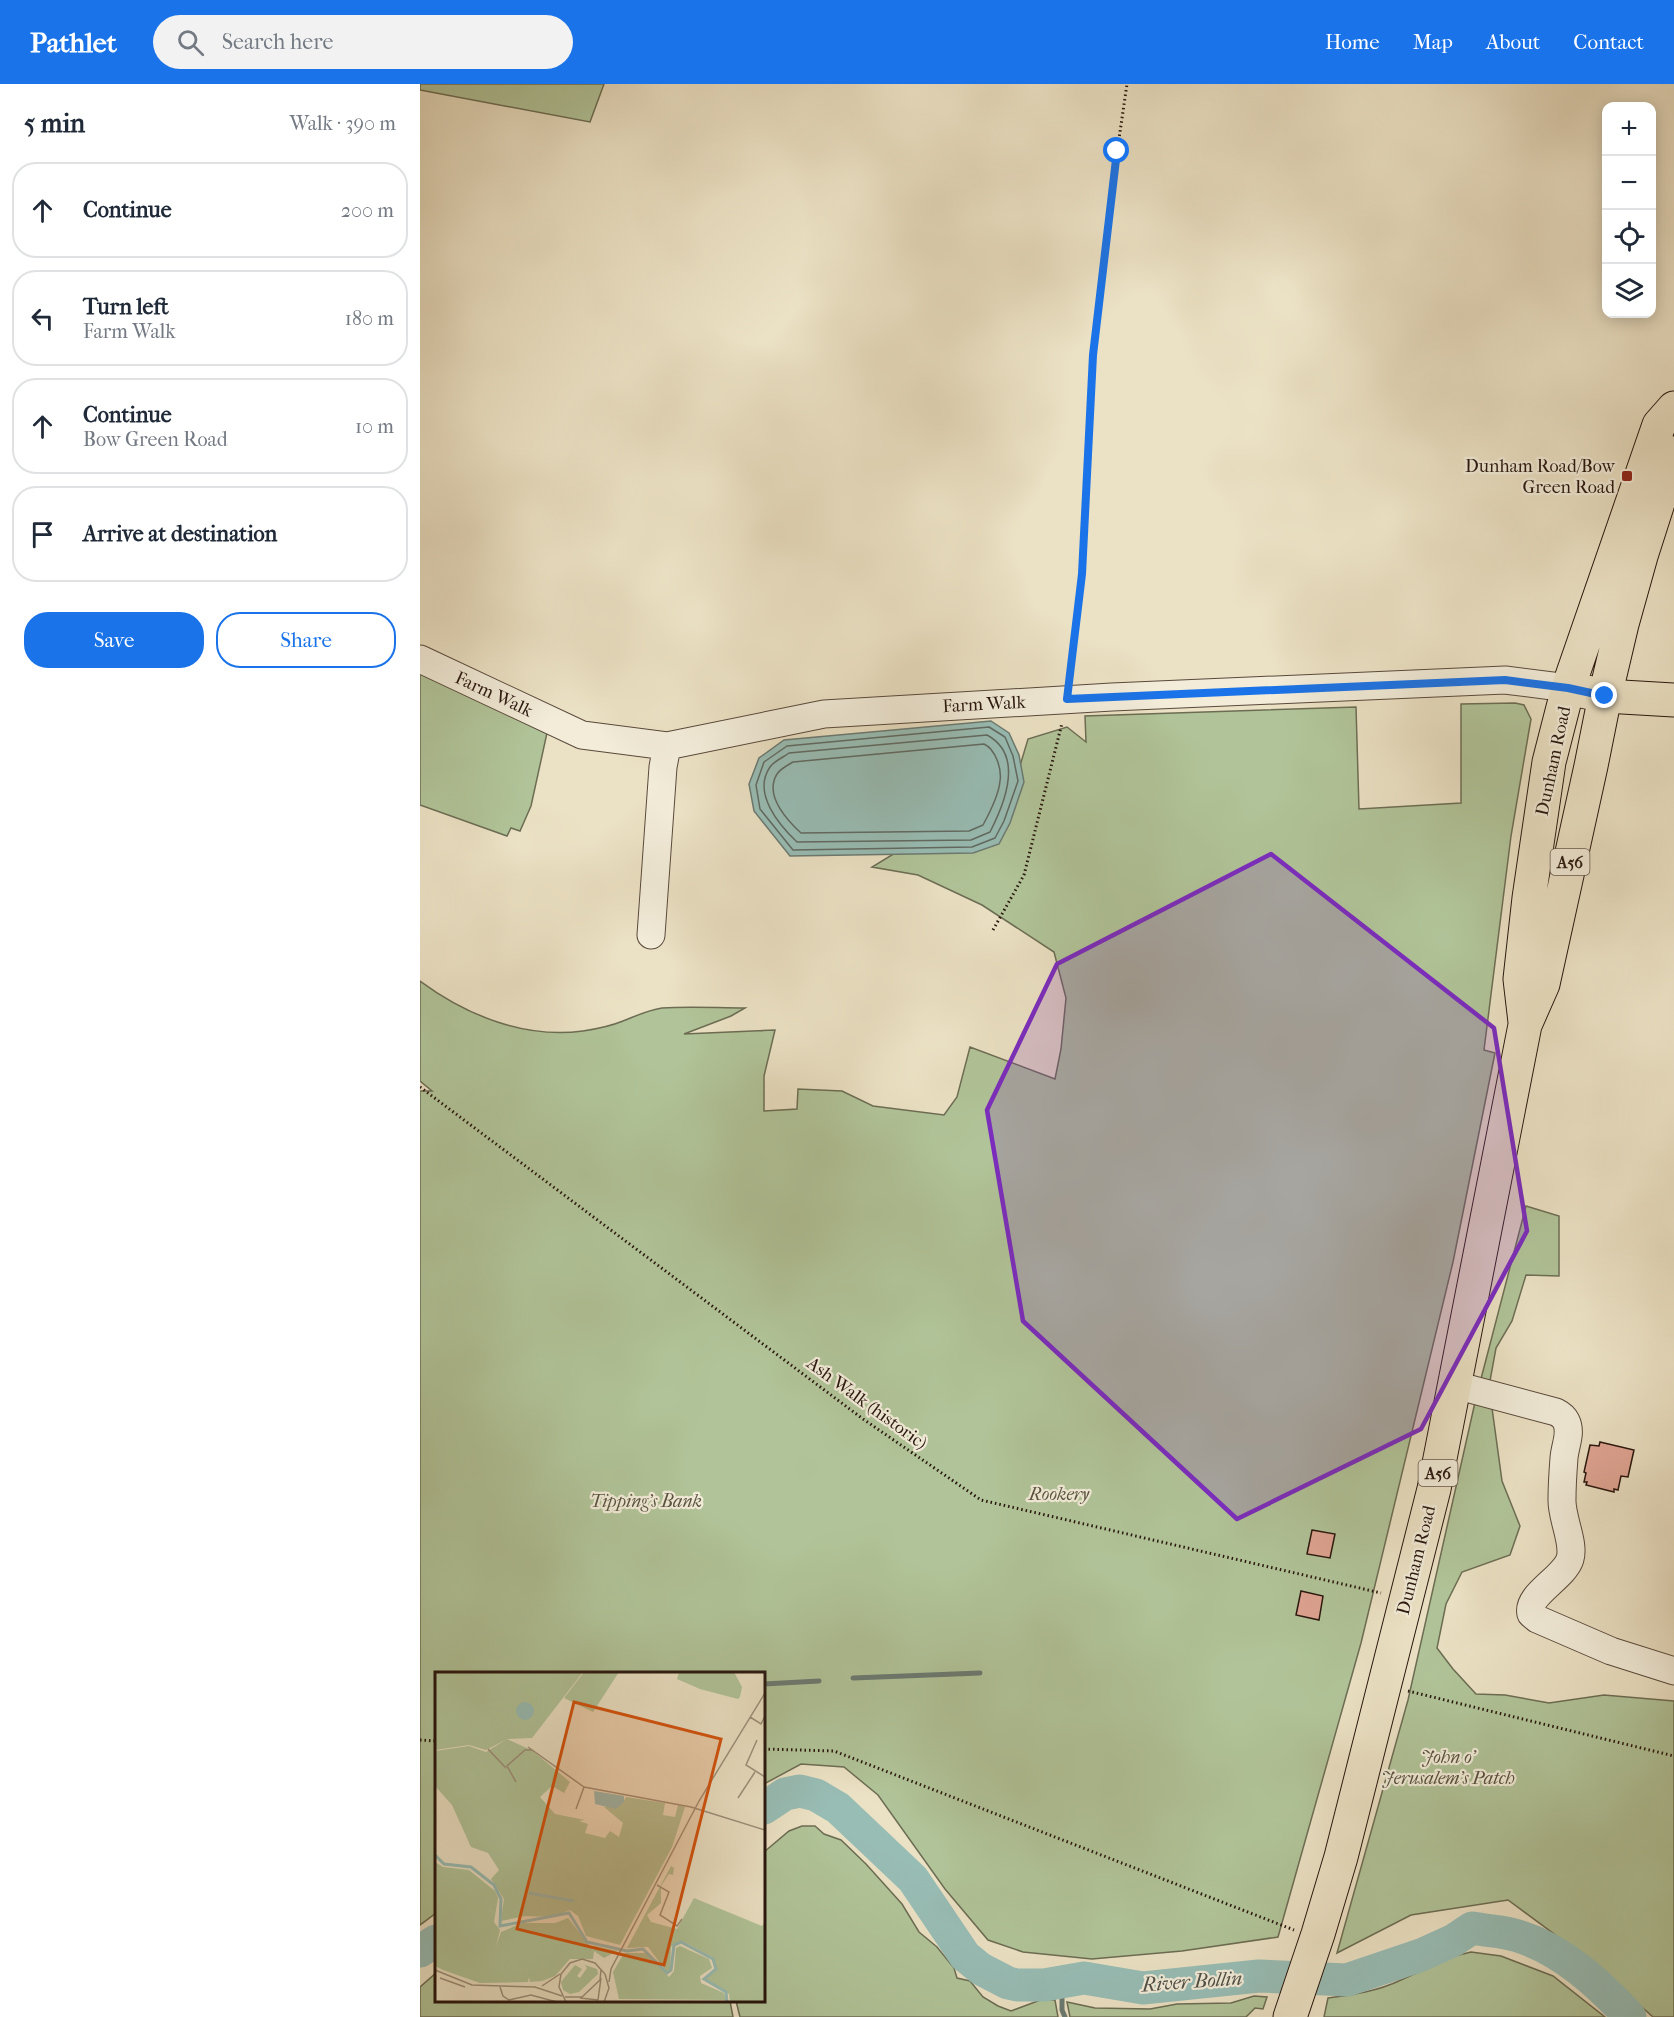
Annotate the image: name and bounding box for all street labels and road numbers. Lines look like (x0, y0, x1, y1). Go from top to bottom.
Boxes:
street label: Farm Walk (452, 667, 537, 722)
street label: Farm Walk (942, 692, 1027, 717)
street label: Dunham Road (1532, 704, 1575, 818)
road number: A56 (1550, 849, 1590, 875)
street label: Ash Walk (historic) (802, 1352, 931, 1454)
road number: A56 (1418, 1460, 1458, 1486)
street label: Dunham Road (1393, 1503, 1440, 1617)

